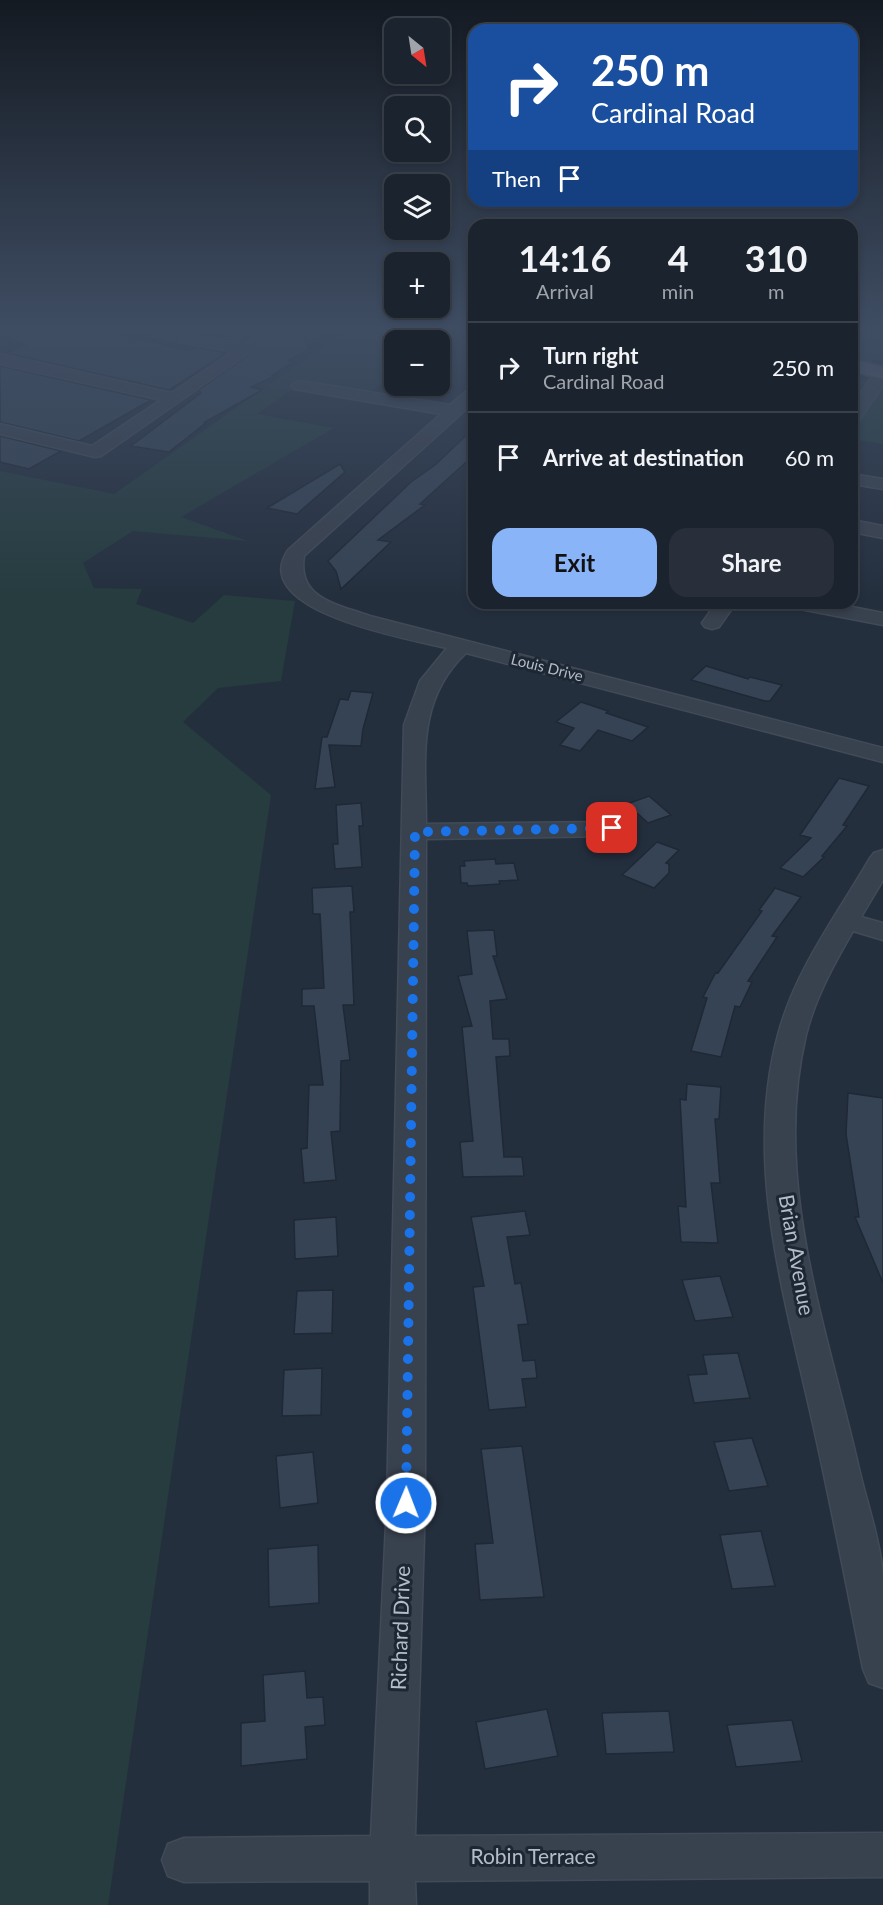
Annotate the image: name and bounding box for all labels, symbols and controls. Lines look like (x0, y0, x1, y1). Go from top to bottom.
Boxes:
north arrow (384, 18, 450, 84)
map controls (384, 18, 450, 396)
text: 250 m (591, 45, 709, 95)
icon: right (492, 48, 570, 126)
button: search (384, 96, 450, 162)
text: Cardinal Road (591, 96, 755, 129)
icon: arrive (553, 162, 586, 195)
text: Then (492, 165, 541, 192)
button: layers (384, 174, 450, 240)
text: 14:16 (519, 236, 611, 280)
text: 4 (668, 236, 689, 280)
text: 310 (745, 236, 807, 280)
button: + (384, 252, 450, 318)
text: Arrival (536, 279, 594, 303)
text: min (662, 279, 694, 303)
text: m (768, 279, 784, 303)
button: − (384, 330, 450, 396)
text: Turn right (543, 342, 638, 369)
icon: right (492, 351, 525, 384)
text: 250 m (772, 354, 834, 381)
text: Cardinal Road (543, 369, 665, 393)
icon: arrive (492, 441, 525, 474)
text: Arrive at destination (543, 444, 744, 471)
text: 60 m (785, 444, 834, 471)
button: Exit (492, 528, 657, 597)
button: Share (669, 528, 834, 597)
street label: Louis Drive (509, 649, 585, 685)
pin (586, 802, 637, 853)
icon: arrive (595, 811, 628, 844)
street label: Brian Avenue (775, 1192, 820, 1317)
position arrow (374, 1471, 438, 1535)
street label: Richard Drive (385, 1565, 414, 1691)
street label: Robin Terrace (470, 1843, 596, 1868)

